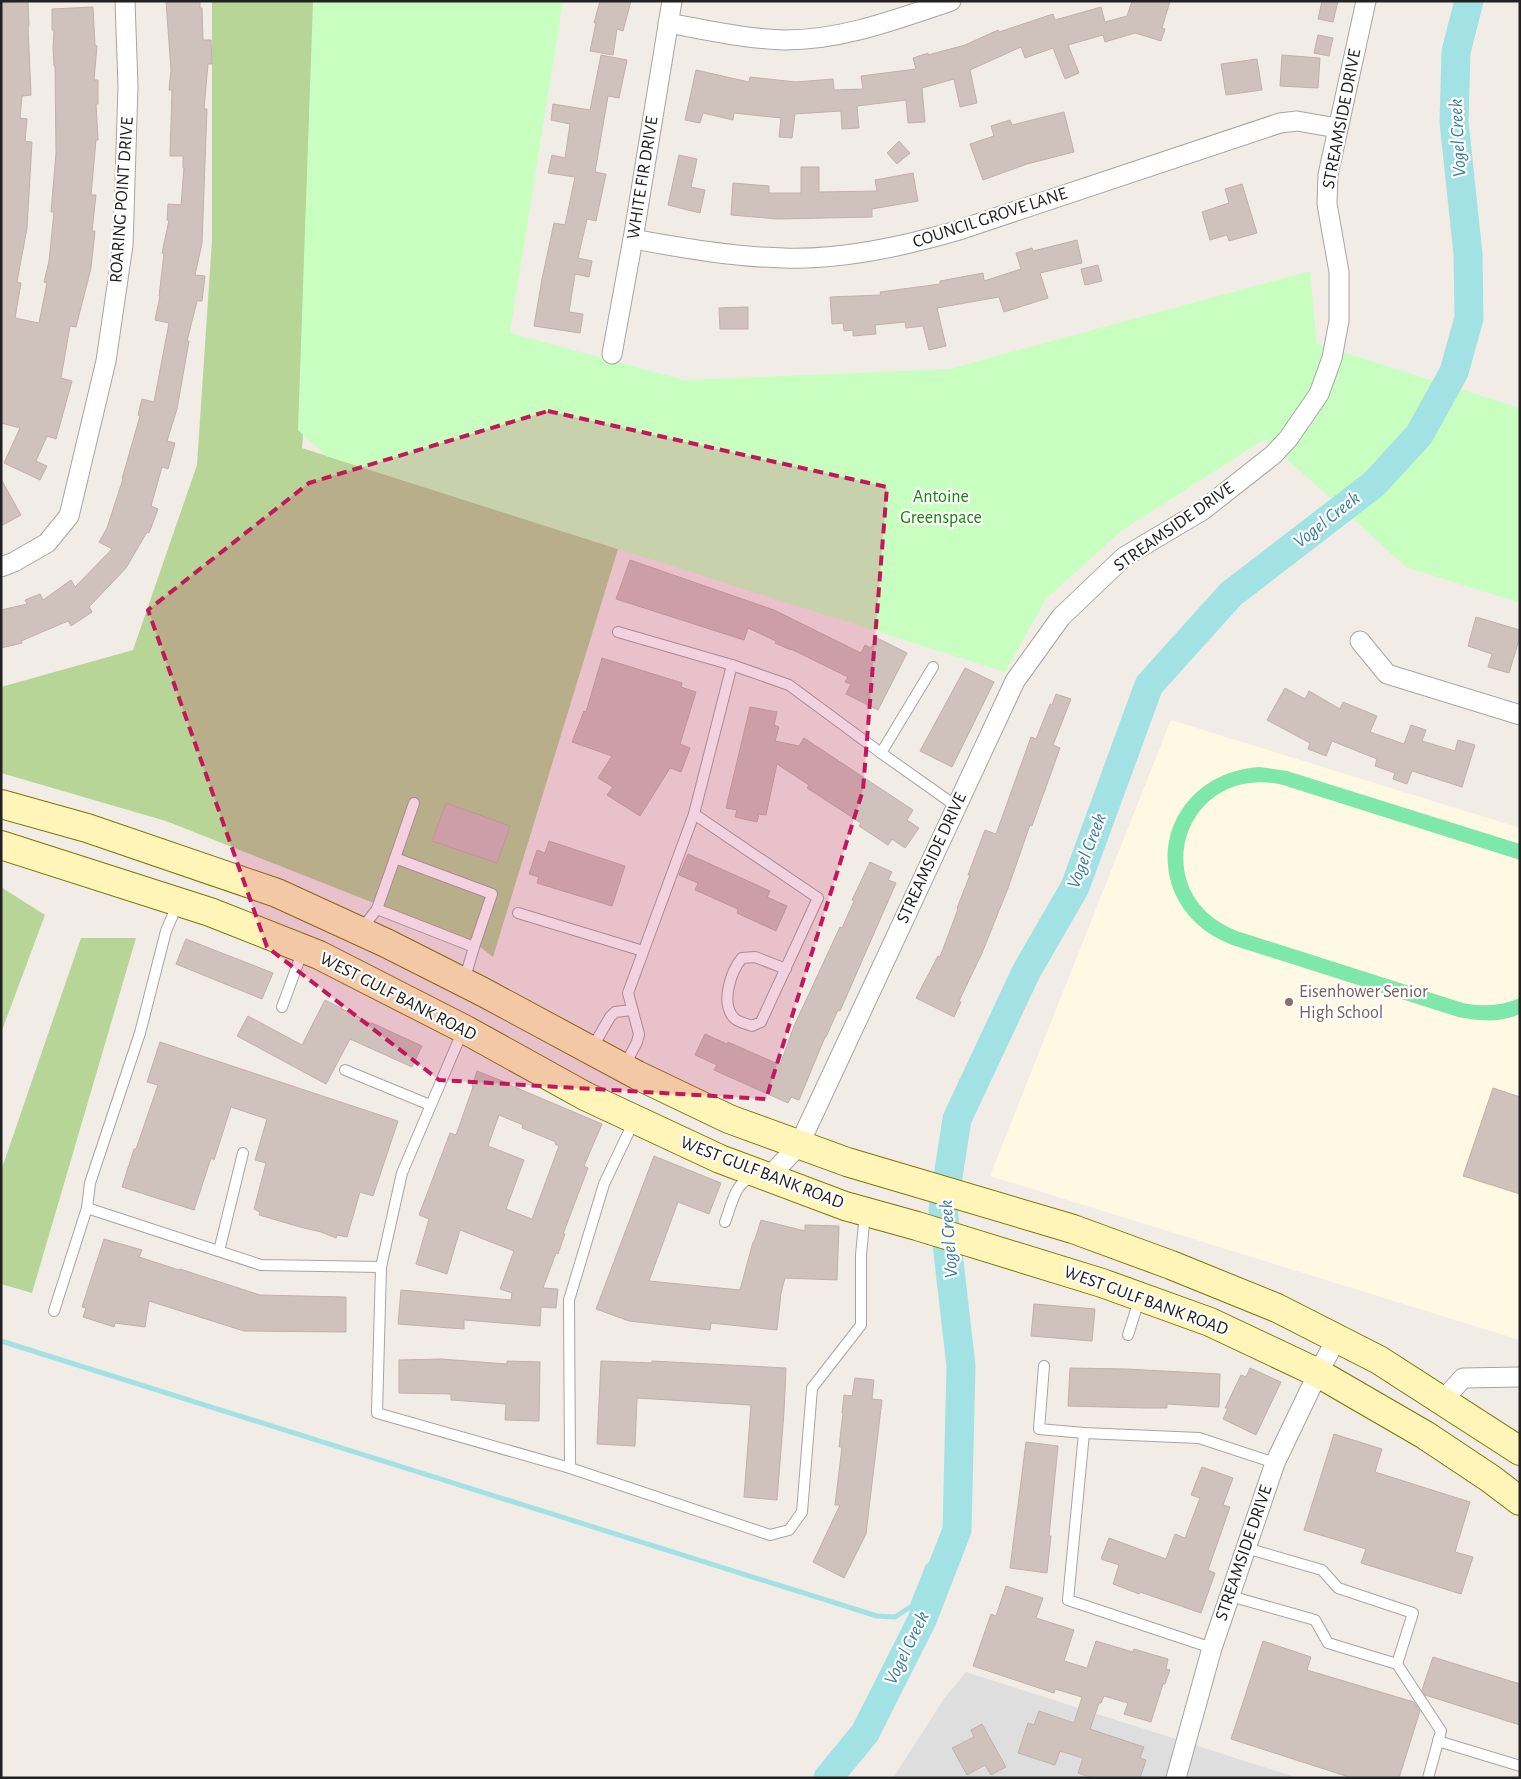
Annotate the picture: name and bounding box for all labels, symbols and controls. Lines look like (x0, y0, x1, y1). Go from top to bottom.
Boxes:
street label: STREAMSIDE DRIVE (1320, 47, 1364, 190)
water label: Vogel Creek (1446, 98, 1470, 178)
street label: WHITE FIR DRIVE (624, 115, 662, 241)
street label: ROARING POINT DRIVE (107, 116, 137, 284)
street label: COUNCIL GROVE LANE (911, 184, 1070, 251)
street label: STREAMSIDE DRIVE (1111, 479, 1238, 575)
park label: Antoine Greenspace (900, 488, 982, 527)
water label: Vogel Creek (1290, 488, 1364, 552)
street label: STREAMSIDE DRIVE (894, 790, 970, 926)
water label: Vogel Creek (1064, 811, 1110, 891)
street label: WEST GULF BANK ROAD (317, 950, 479, 1044)
place label: Eisenhower Senior High School (1299, 983, 1428, 1022)
marker: Eisenhower Senior High School (1283, 996, 1295, 1008)
street label: WEST GULF BANK ROAD (678, 1134, 846, 1212)
water label: Vogel Creek (937, 1199, 961, 1279)
street label: WEST GULF BANK ROAD (1061, 1263, 1231, 1339)
street label: STREAMSIDE DRIVE (1212, 1483, 1276, 1623)
water label: Vogel Creek (881, 1608, 933, 1687)

